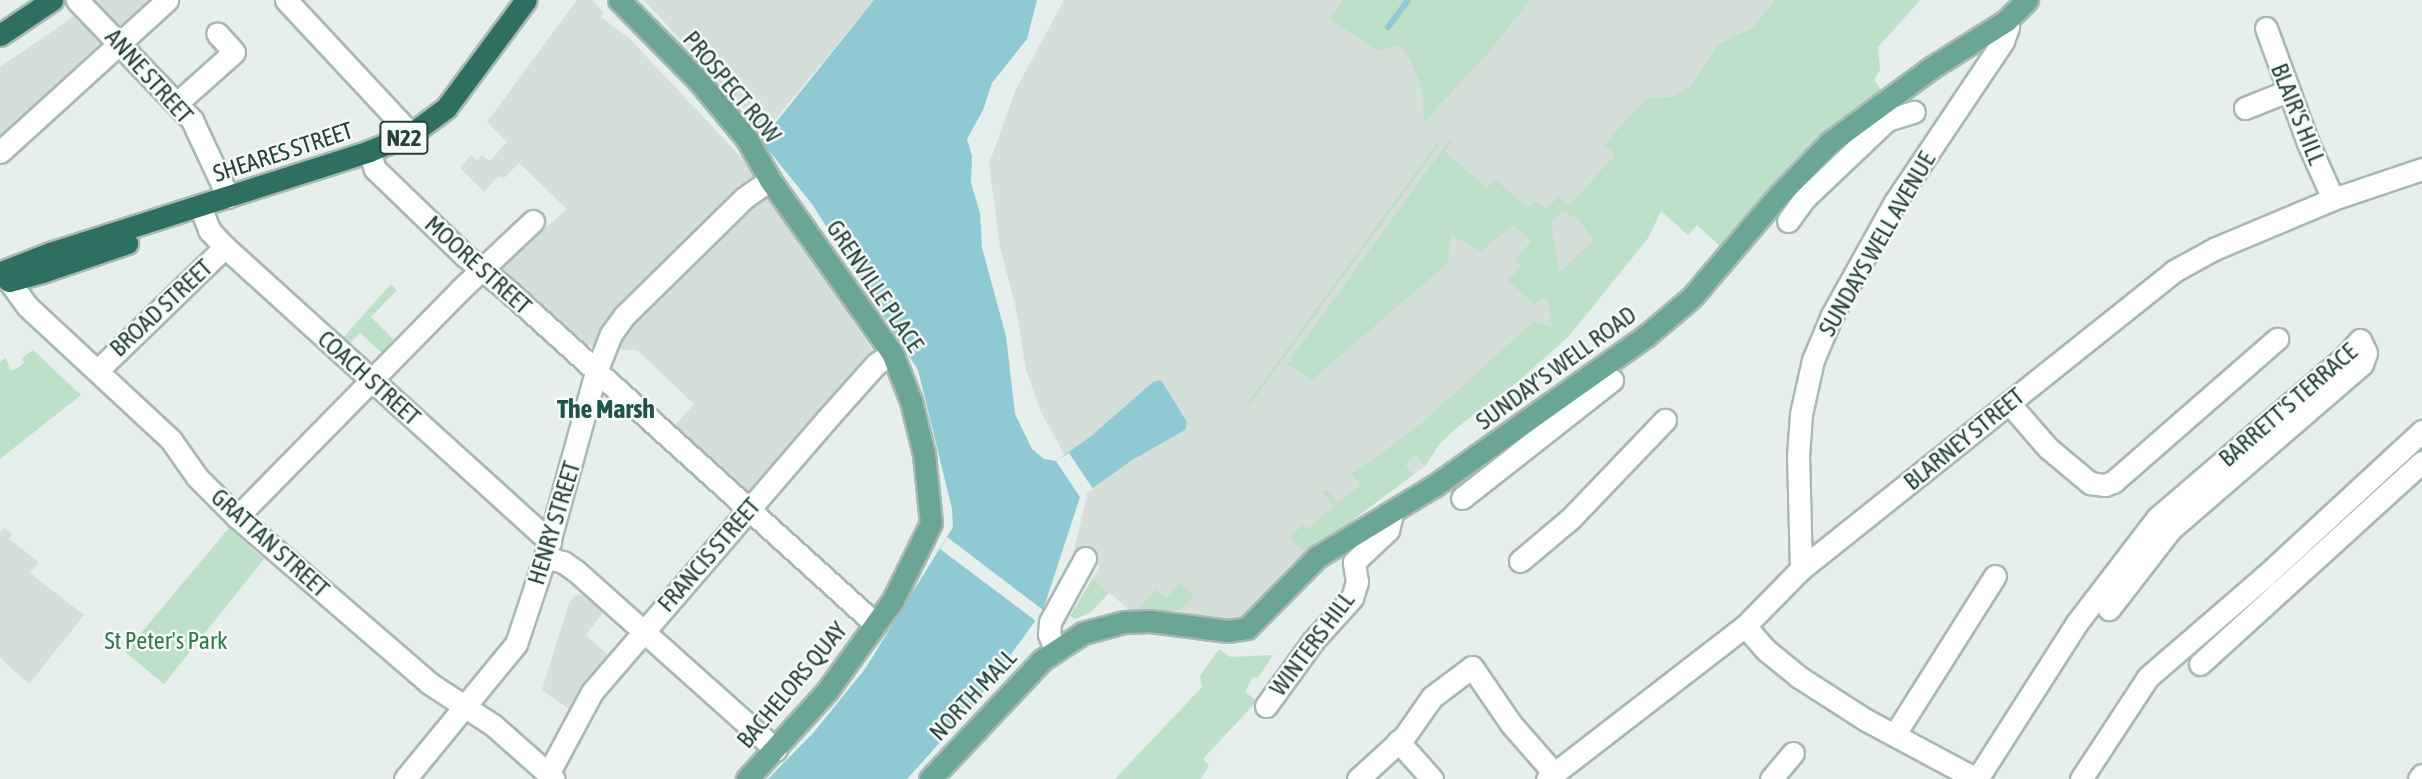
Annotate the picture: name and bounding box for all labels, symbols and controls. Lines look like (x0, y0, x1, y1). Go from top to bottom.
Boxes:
street label: ANNE STREET (99, 23, 199, 129)
street label: PROSPECT ROW (677, 25, 787, 149)
street label: BLAIR'S HILL (2265, 59, 2331, 169)
street label: SHEARES STREET (210, 116, 356, 188)
road number: N22 (378, 119, 430, 158)
street label: SUNDAYS WELL AVENUE (1813, 147, 1941, 341)
street label: MOORE STREET (419, 210, 537, 320)
street label: GRENVILLE PLACE (820, 215, 930, 357)
street label: BROAD STREET (104, 253, 218, 363)
street label: SUNDAY'S WELL ROAD (1470, 300, 1642, 436)
street label: COACH STREET (312, 325, 426, 431)
street label: BARRETT'S TERRACE (2213, 337, 2363, 473)
street label: BLARNEY STREET (1898, 382, 2030, 496)
district label: The Marsh (557, 394, 655, 426)
street label: HENRY STREET (522, 458, 586, 588)
street label: GRATTAN STREET (205, 483, 335, 603)
street label: FRANCIS STREET (652, 492, 766, 618)
street label: WINTERS HILL (1264, 586, 1360, 702)
street label: BACHELORS QUAY (731, 616, 853, 754)
park label: St Peter's Park (104, 627, 228, 655)
street label: NORTH MALL (923, 643, 1023, 747)

